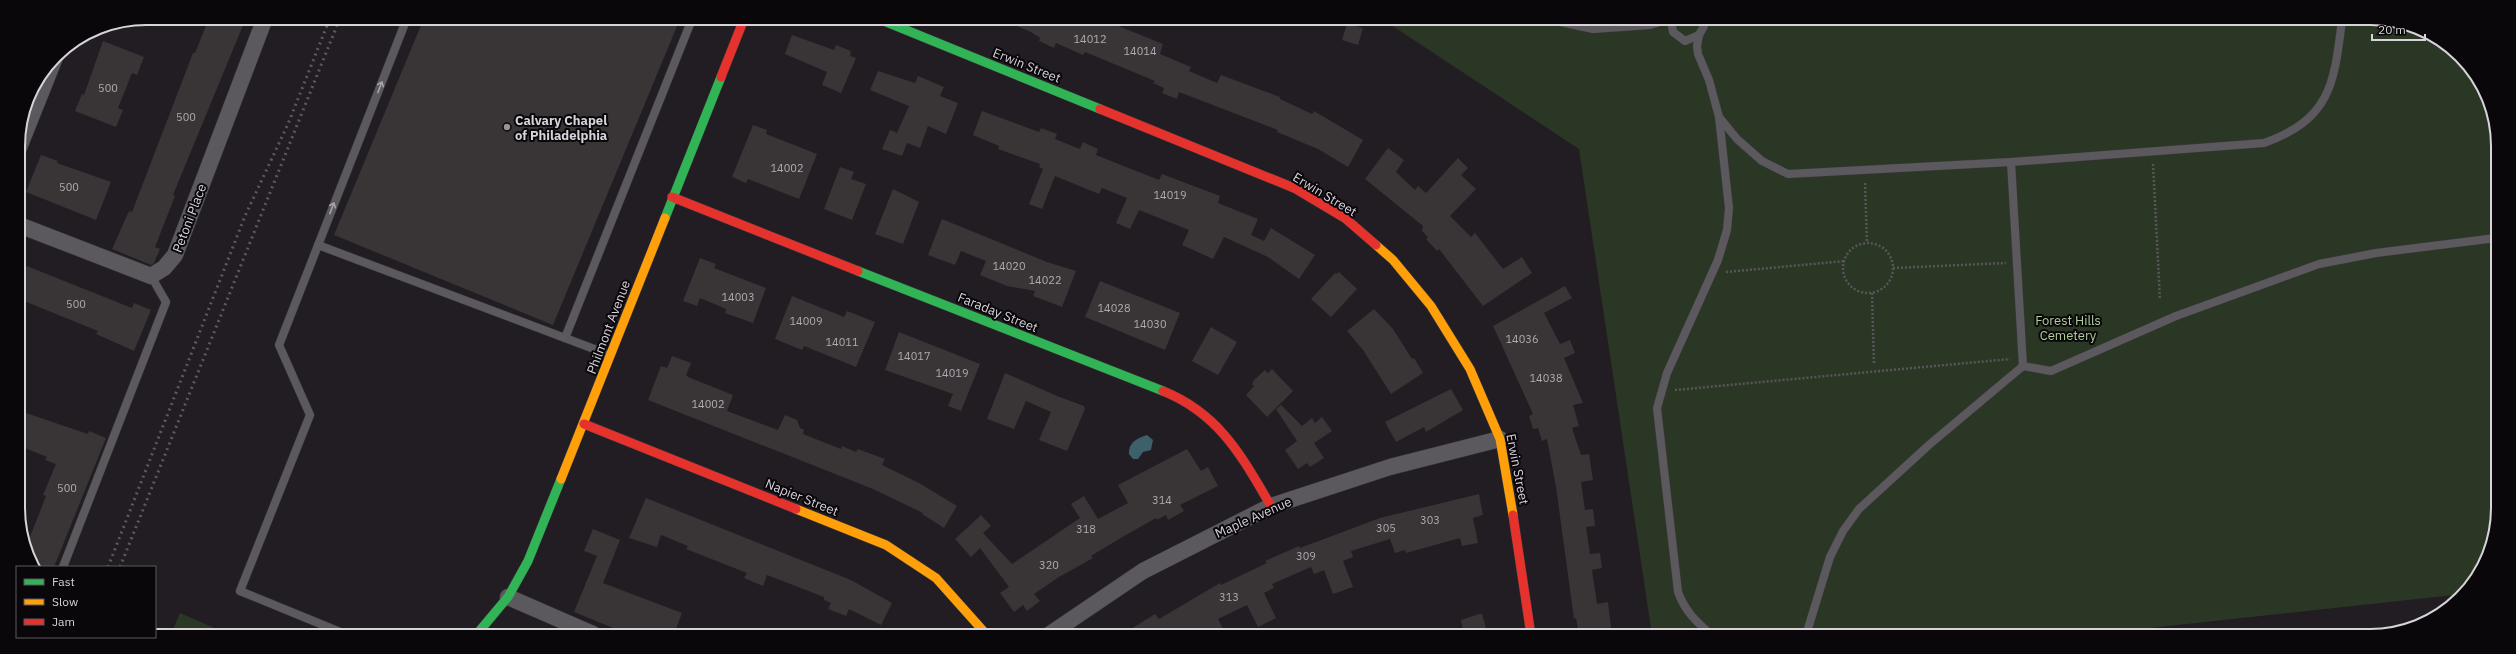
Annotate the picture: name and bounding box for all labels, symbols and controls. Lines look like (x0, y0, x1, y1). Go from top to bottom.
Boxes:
scale bar (2372, 16, 2425, 42)
text: 20 m (2378, 22, 2406, 37)
house number: 14012 (1074, 32, 1107, 46)
street label: Erwin Street (990, 44, 1063, 87)
house number: 14014 (1124, 44, 1157, 58)
house number: 500 (98, 81, 118, 95)
one-way arrow (376, 82, 384, 94)
house number: 500 (176, 110, 196, 124)
place label: Calvary Chapel of Philadelphia (515, 112, 607, 144)
marker: Calvary Chapel of Philadelphia (502, 122, 512, 132)
house number: 14002 (771, 161, 804, 175)
street label: Erwin Street (1290, 169, 1360, 220)
house number: 500 (59, 180, 79, 194)
street label: Petoni Place (169, 181, 210, 255)
house number: 14019 (1154, 188, 1187, 202)
one-way arrow (329, 203, 337, 215)
house number: 14020 (993, 259, 1026, 273)
house number: 14022 (1029, 273, 1062, 287)
street label: Philmont Avenue (583, 278, 634, 376)
street label: Faraday Street (955, 289, 1040, 336)
house number: 14003 (722, 290, 755, 304)
house number: 500 (66, 297, 86, 311)
house number: 14028 (1098, 301, 1131, 315)
park label: Forest Hills Cemetery (2035, 312, 2101, 344)
house number: 14009 (790, 314, 823, 328)
house number: 14030 (1134, 317, 1167, 331)
house number: 14036 (1506, 332, 1539, 346)
house number: 14011 (826, 335, 859, 349)
house number: 14017 (898, 349, 931, 363)
house number: 14019 (936, 366, 969, 380)
house number: 14038 (1530, 371, 1563, 385)
house number: 14002 (692, 397, 725, 411)
street label: Erwin Street (1502, 432, 1533, 506)
street label: Napier Street (763, 475, 841, 520)
house number: 500 (57, 481, 77, 495)
house number: 314 (1152, 493, 1172, 507)
street label: Maple Avenue (1212, 493, 1294, 542)
house number: 303 (1420, 513, 1440, 527)
house number: 305 (1376, 521, 1396, 535)
house number: 318 (1076, 522, 1096, 536)
house number: 309 (1296, 549, 1316, 563)
house number: 320 (1039, 558, 1059, 572)
legend (16, 566, 156, 638)
text: Fast (52, 574, 75, 589)
house number: 313 (1219, 590, 1239, 604)
text: Slow (52, 594, 78, 609)
text: Jam (52, 614, 75, 629)

